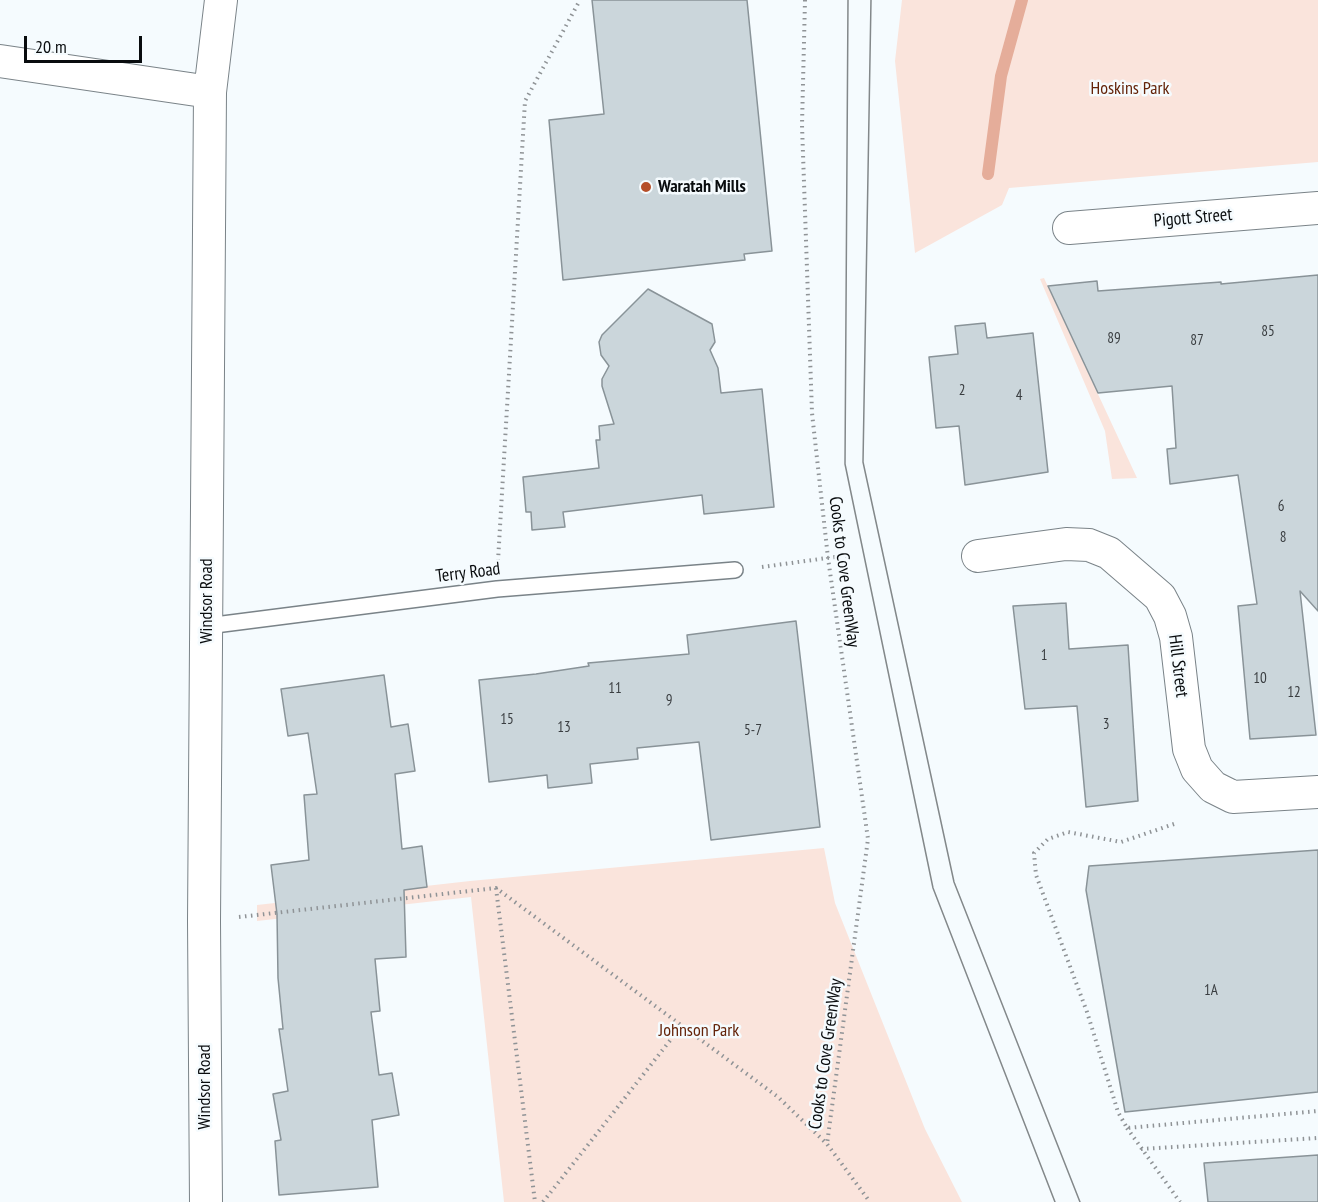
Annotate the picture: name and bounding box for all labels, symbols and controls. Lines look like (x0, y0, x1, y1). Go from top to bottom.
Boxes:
scale bar (27, 24, 146, 62)
text: 20 m (35, 35, 67, 58)
park label: Hoskins Park (1091, 78, 1169, 100)
place label: Waratah Mills (658, 176, 746, 198)
marker: Waratah Mills (639, 180, 653, 194)
street label: Pigott Street (1153, 204, 1233, 232)
house number: 85 (1261, 323, 1275, 341)
house number: 89 (1107, 330, 1121, 348)
house number: 87 (1190, 332, 1204, 350)
house number: 2 (959, 382, 965, 400)
house number: 4 (1016, 387, 1022, 405)
street label: Cooks to Cove GreenWay (824, 495, 864, 649)
house number: 6 (1278, 498, 1284, 516)
house number: 8 (1280, 529, 1286, 547)
street label: Windsor Road (196, 558, 218, 644)
street label: Terry Road (435, 558, 501, 588)
street label: Hill Street (1163, 633, 1193, 699)
house number: 1 (1041, 647, 1047, 665)
house number: 10 (1253, 670, 1267, 688)
house number: 11 (608, 680, 622, 698)
house number: 12 (1287, 684, 1301, 702)
house number: 9 (666, 692, 672, 710)
house number: 15 (500, 711, 514, 729)
house number: 3 (1103, 716, 1109, 734)
house number: 13 (557, 719, 571, 737)
house number: 5-7 (744, 722, 762, 740)
street label: Cooks to Cove GreenWay (805, 977, 847, 1131)
house number: 1A (1204, 982, 1218, 1000)
park label: Johnson Park (659, 1020, 739, 1042)
street label: Windsor Road (194, 1044, 216, 1130)

